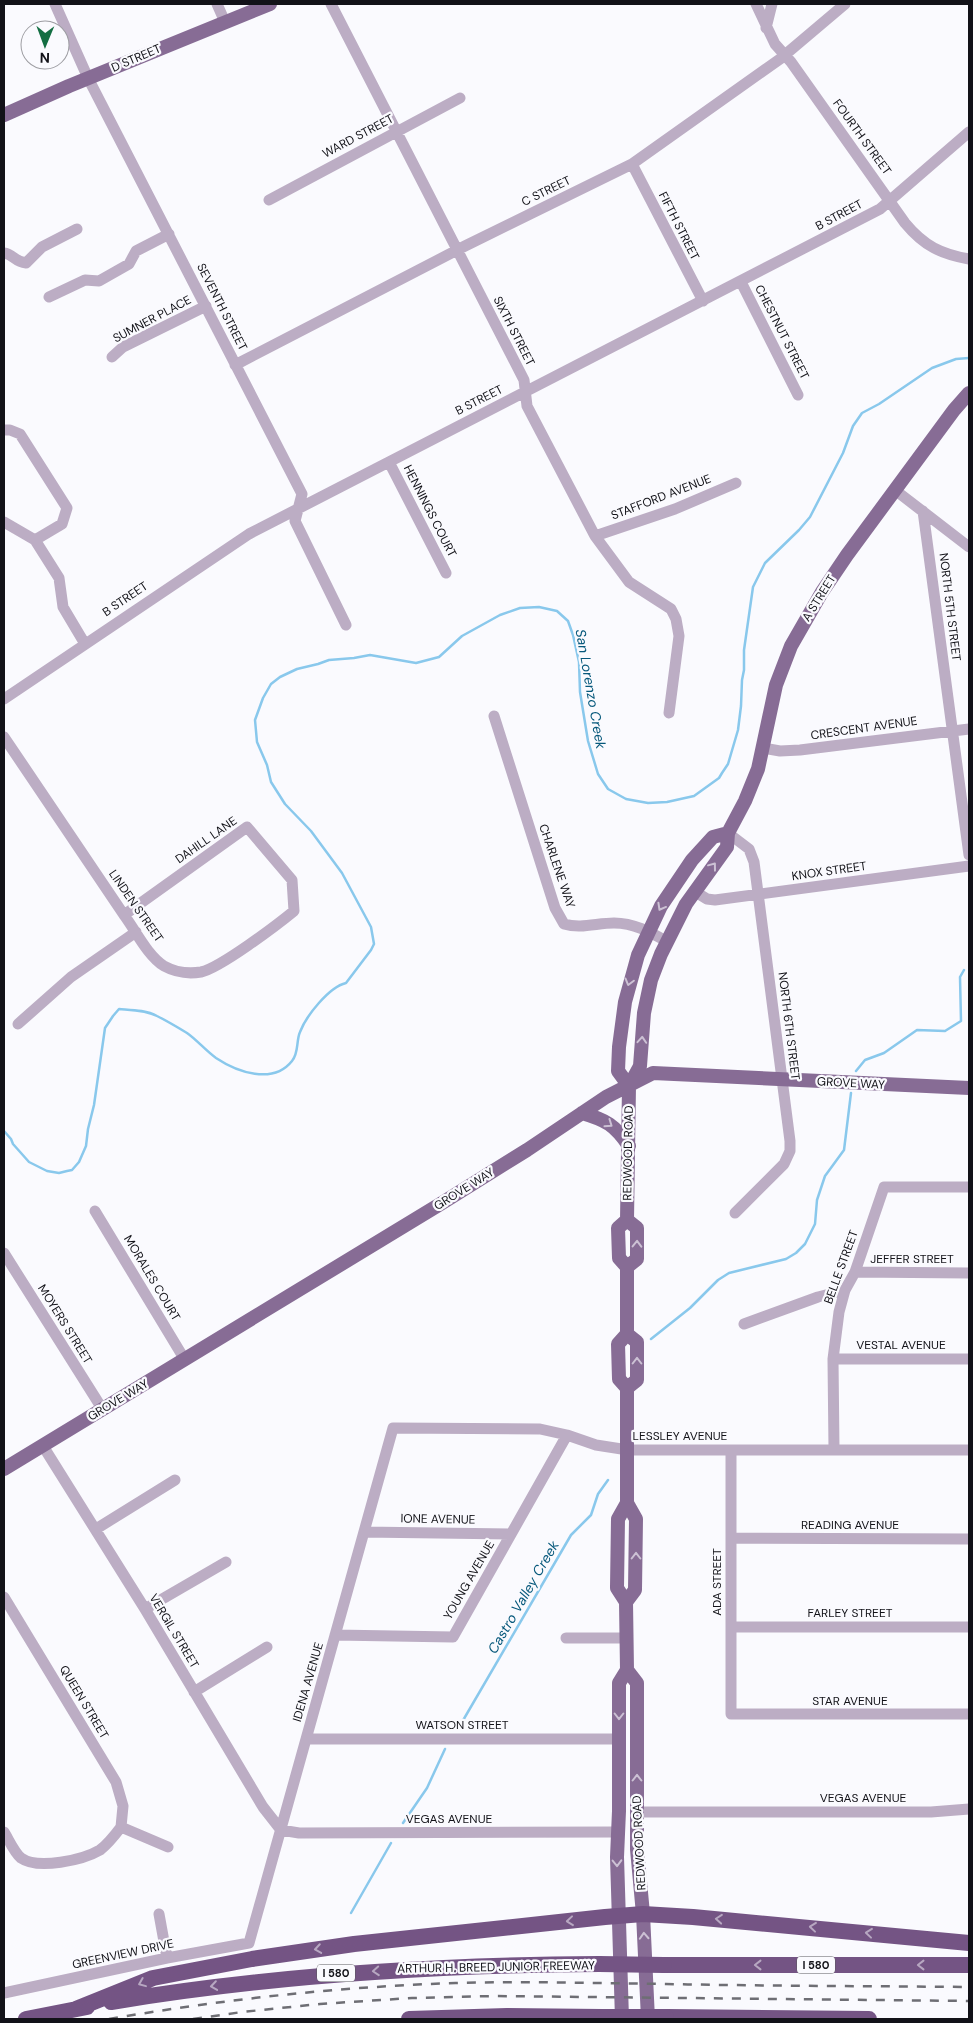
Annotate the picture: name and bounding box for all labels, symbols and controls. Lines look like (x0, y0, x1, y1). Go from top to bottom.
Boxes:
north arrow (20, 20, 70, 70)
street label: D STREET (109, 40, 163, 76)
text: N (40, 49, 50, 67)
street label: FOURTH STREET (829, 96, 895, 178)
street label: WARD STREET (320, 110, 397, 161)
street label: C STREET (519, 172, 573, 210)
street label: FIFTH STREET (655, 189, 703, 263)
street label: B STREET (813, 196, 866, 234)
street label: SEVENTH STREET (193, 261, 251, 354)
street label: CHESTNUT STREET (751, 282, 813, 382)
street label: SUMNER PLACE (110, 292, 194, 346)
street label: SIXTH STREET (490, 294, 539, 369)
street label: B STREET (452, 381, 506, 419)
street label: HENNINGS COURT (400, 462, 460, 560)
street label: STAFFORD AVENUE (609, 471, 713, 523)
street label: NORTH 5TH STREET (935, 552, 965, 662)
street label: A STREET (798, 571, 840, 624)
street label: B STREET (99, 578, 151, 620)
water label: San Lorenzo Creek (572, 628, 611, 751)
street label: CRESCENT AVENUE (810, 713, 919, 743)
street label: DAHILL LANE (172, 813, 240, 867)
street label: CHARLENE WAY (535, 822, 579, 910)
street label: KNOX STREET (791, 858, 868, 884)
one-way arrow (708, 863, 716, 872)
street label: LINDEN STREET (105, 867, 167, 946)
one-way arrow (657, 901, 667, 910)
street label: NORTH 6TH STREET (774, 971, 804, 1081)
one-way arrow (624, 977, 635, 986)
one-way arrow (636, 1036, 647, 1044)
street label: GROVE WAY (817, 1073, 885, 1093)
street label: REDWOOD ROAD (619, 1105, 637, 1201)
one-way arrow (603, 1118, 613, 1127)
street label: GROVE WAY (431, 1164, 497, 1214)
street label: BELLE STREET (820, 1228, 862, 1306)
street label: MORALES COURT (120, 1232, 184, 1324)
one-way arrow (632, 1239, 642, 1247)
street label: JEFFER STREET (870, 1251, 954, 1267)
street label: MOYERS STREET (34, 1281, 96, 1367)
street label: VESTAL AVENUE (856, 1337, 946, 1353)
one-way arrow (632, 1356, 642, 1364)
street label: GROVE WAY (85, 1376, 151, 1424)
street label: LESSLEY AVENUE (633, 1428, 728, 1444)
street label: IONE AVENUE (400, 1510, 476, 1528)
street label: READING AVENUE (801, 1517, 899, 1533)
street label: YOUNG AVENUE (440, 1537, 498, 1622)
water label: Castro Valley Creek (483, 1537, 563, 1657)
street label: ADA STREET (709, 1548, 725, 1616)
one-way arrow (631, 1552, 641, 1560)
street label: VERGIL STREET (145, 1591, 203, 1671)
street label: FARLEY STREET (808, 1605, 893, 1621)
street label: IDENA AVENUE (289, 1640, 327, 1724)
street label: QUEEN STREET (56, 1662, 112, 1742)
street label: STAR AVENUE (812, 1693, 888, 1709)
one-way arrow (614, 1713, 624, 1721)
street label: WATSON STREET (416, 1717, 509, 1733)
one-way arrow (632, 1774, 642, 1782)
street label: VEGAS AVENUE (820, 1790, 906, 1806)
street label: REDWOOD ROAD (629, 1795, 649, 1891)
street label: VEGAS AVENUE (406, 1811, 492, 1827)
one-way arrow (612, 1860, 622, 1867)
one-way arrow (714, 1914, 722, 1925)
one-way arrow (565, 1915, 573, 1926)
one-way arrow (808, 1922, 816, 1933)
one-way arrow (864, 1928, 872, 1939)
one-way arrow (639, 1932, 650, 1940)
street label: GREENVIEW DRIVE (71, 1935, 175, 1973)
one-way arrow (314, 1943, 322, 1954)
road number: I 580 (797, 1956, 835, 1974)
street label: ARTHUR H. BREED JUNIOR FREEWAY (397, 1957, 595, 1977)
one-way arrow (754, 1960, 762, 1970)
one-way arrow (916, 1960, 924, 1970)
road number: I 580 (317, 1965, 355, 1982)
one-way arrow (371, 1965, 379, 1976)
one-way arrow (138, 1976, 147, 1987)
one-way arrow (210, 1981, 218, 1991)

